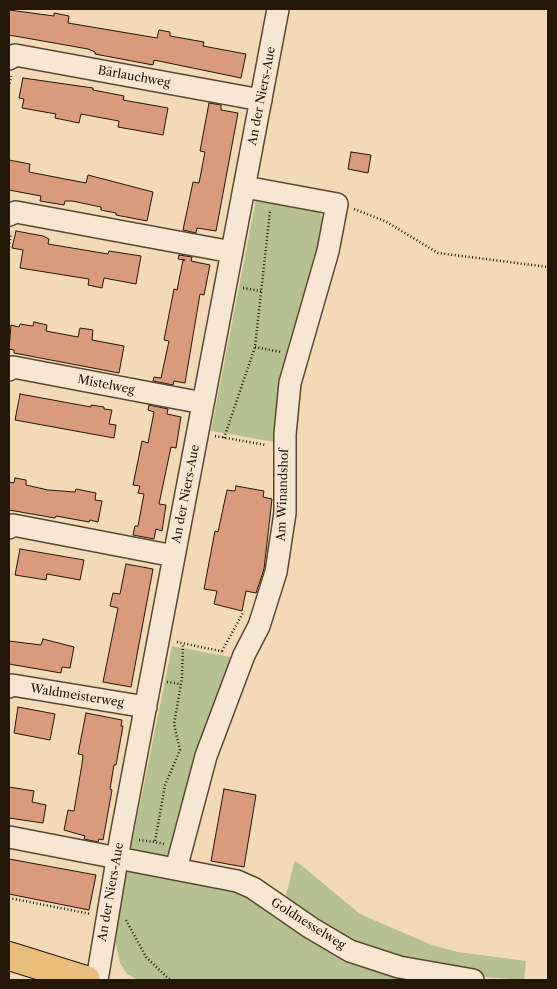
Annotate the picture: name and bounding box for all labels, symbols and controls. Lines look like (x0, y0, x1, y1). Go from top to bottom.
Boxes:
street label: An der Niers-Aue (245, 45, 279, 147)
street label: Bärlauchweg (97, 64, 171, 90)
street label: Mistelweg (76, 372, 136, 398)
street label: An der Niers-Aue (169, 443, 203, 545)
street label: Am Winandshof (274, 448, 292, 542)
street label: Waldmeisterweg (29, 681, 125, 711)
street label: An der Niers-Aue (95, 841, 127, 943)
street label: Goldnesselweg (268, 895, 348, 953)

